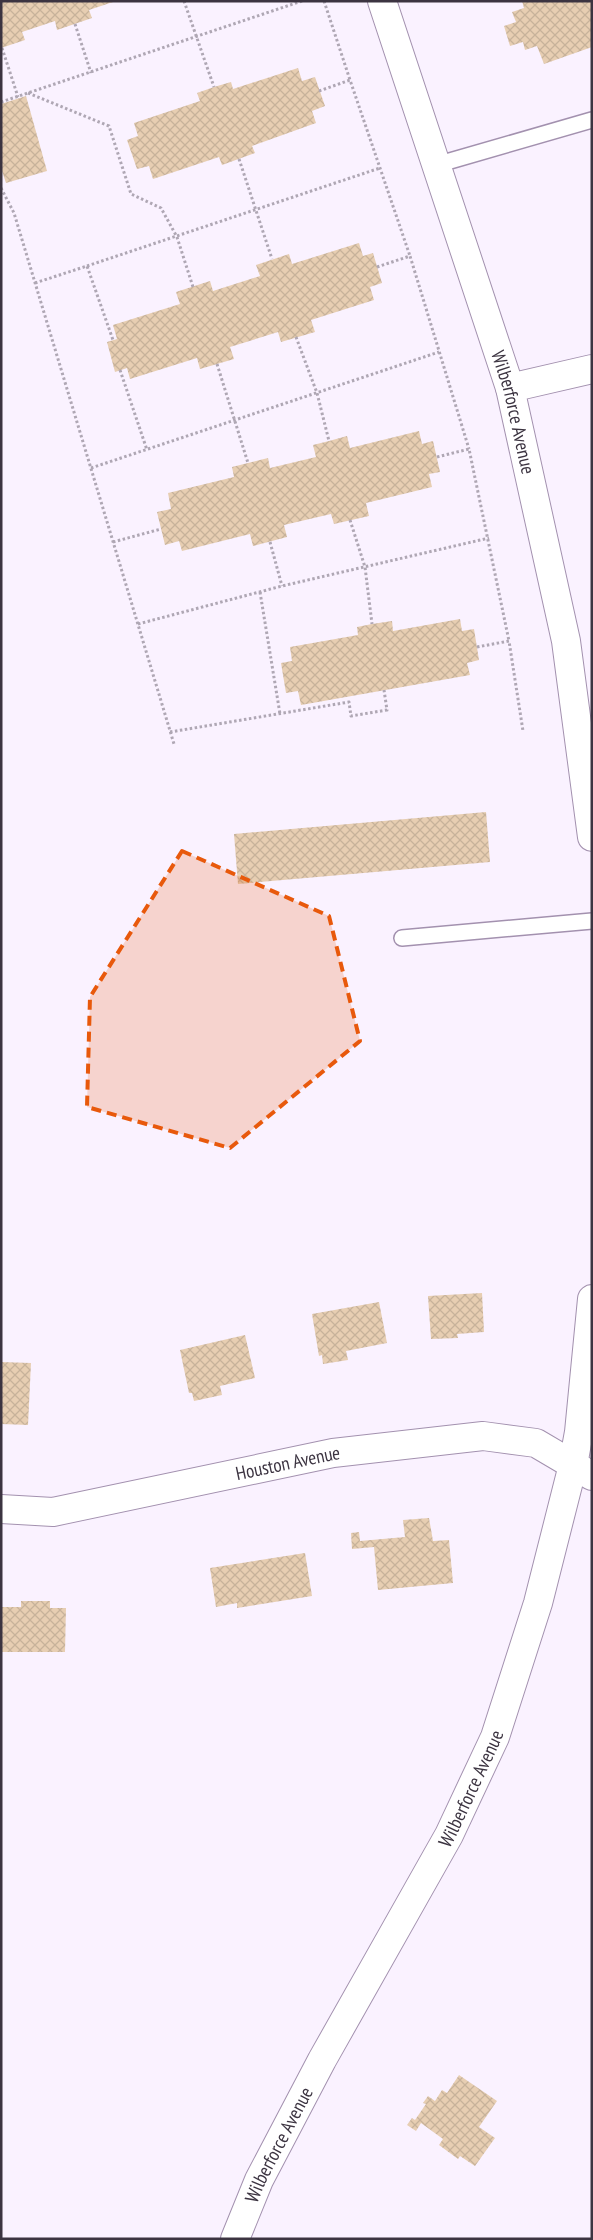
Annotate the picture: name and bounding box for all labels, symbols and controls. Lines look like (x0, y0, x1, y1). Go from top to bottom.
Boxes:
street label: Wilberforce Avenue (486, 347, 541, 476)
street label: Houston Avenue (233, 1440, 341, 1485)
street label: Wilberforce Avenue (433, 1727, 508, 1851)
street label: Wilberforce Avenue (239, 2082, 318, 2206)

